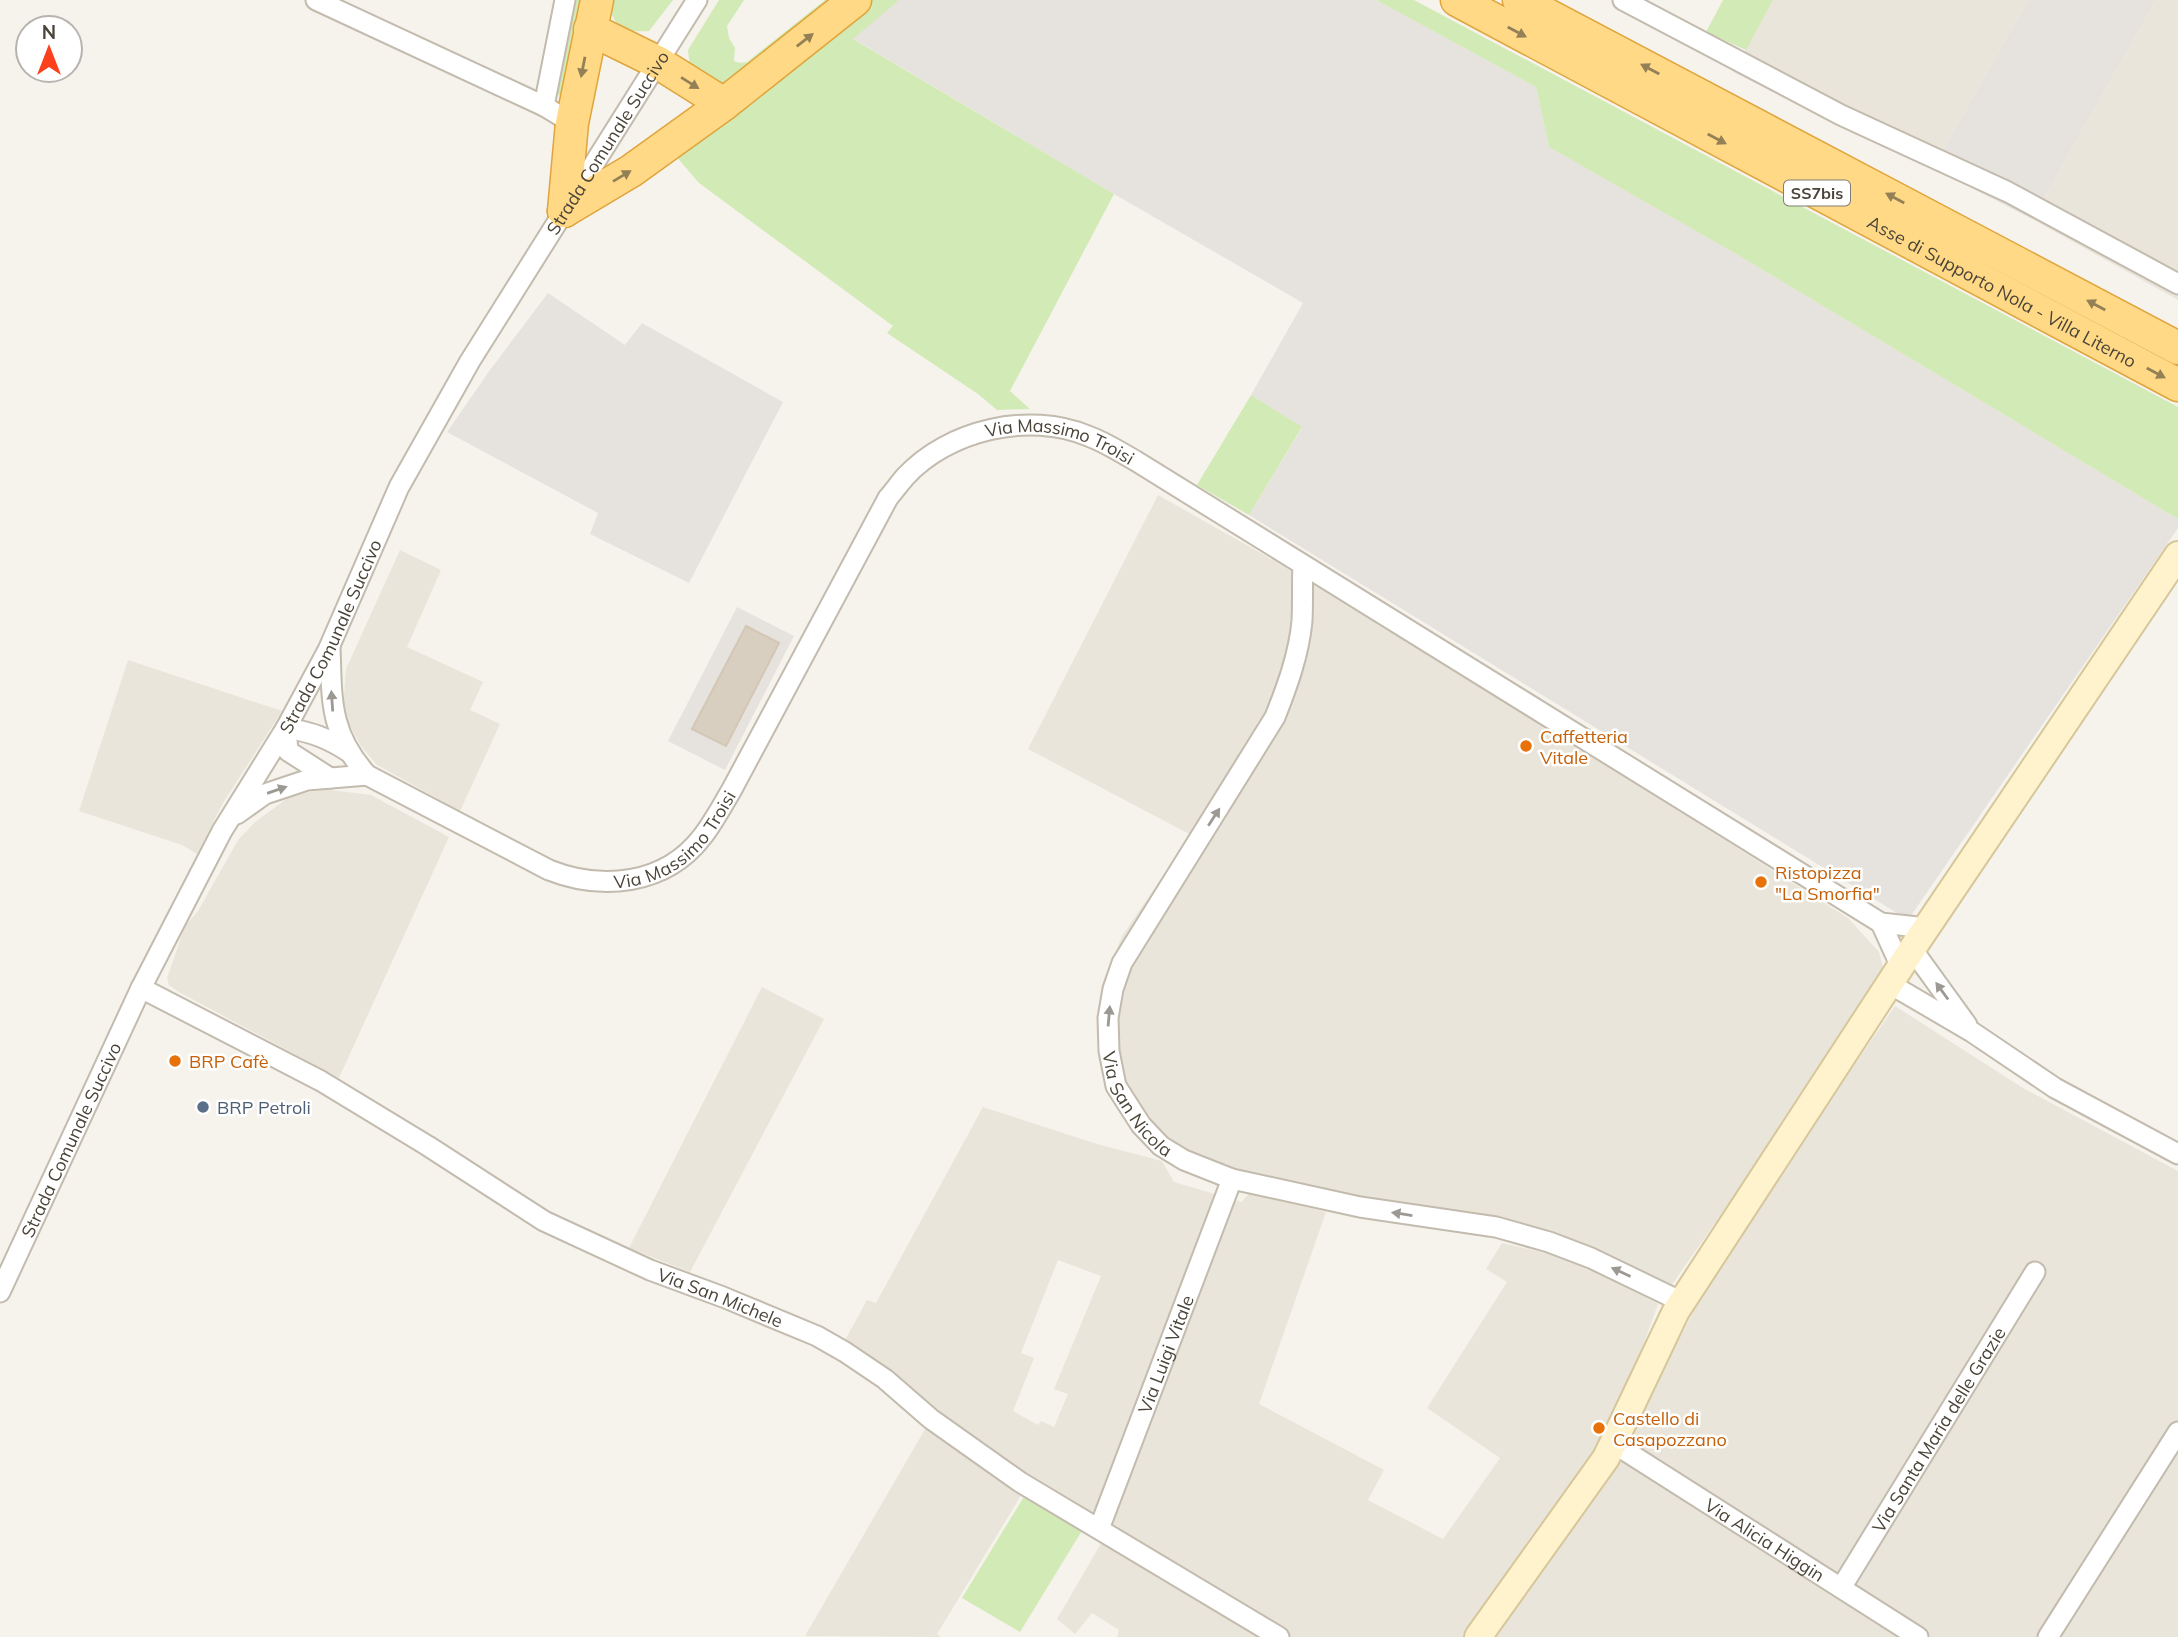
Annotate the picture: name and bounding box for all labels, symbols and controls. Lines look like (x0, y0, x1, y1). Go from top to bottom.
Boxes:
north arrow (14, 14, 84, 84)
text: N (42, 20, 56, 44)
one-way arrow (1507, 26, 1527, 38)
one-way arrow (795, 32, 813, 47)
street label: Strada Comunale Succivo (541, 46, 674, 239)
one-way arrow (577, 56, 588, 78)
one-way arrow (1640, 64, 1660, 76)
one-way arrow (681, 77, 700, 90)
one-way arrow (1708, 133, 1727, 145)
one-way arrow (613, 170, 632, 182)
road number: SS7bis (1784, 181, 1850, 206)
one-way arrow (1885, 193, 1905, 204)
street label: Asse di Supporto Nola - Villa Literno (1864, 210, 2141, 372)
one-way arrow (2086, 299, 2106, 310)
one-way arrow (2146, 368, 2166, 379)
street label: Via Massimo Troisi (983, 413, 1139, 469)
street label: Strada Comunale Succivo (274, 536, 386, 737)
one-way arrow (327, 690, 338, 712)
place label: Caffetteria Vitale (1540, 725, 1628, 769)
marker: Caffetteria Vitale (1518, 738, 1534, 754)
one-way arrow (266, 784, 287, 795)
street label: Via Massimo Troisi (613, 786, 740, 893)
one-way arrow (1207, 807, 1220, 826)
place label: Ristopizza "La Smorfia" (1775, 861, 1880, 905)
marker: Ristopizza "La Smorfia" (1753, 874, 1769, 890)
one-way arrow (1935, 982, 1949, 1000)
one-way arrow (1104, 1005, 1115, 1027)
street label: Strada Comunale Succivo (16, 1038, 126, 1241)
street label: Via San Nicola (1098, 1049, 1176, 1162)
place label: BRP Cafè (189, 1050, 269, 1073)
marker: BRP Cafè (167, 1053, 183, 1069)
place label: BRP Petroli (217, 1096, 311, 1119)
marker: BRP Petroli (195, 1099, 211, 1115)
one-way arrow (1391, 1208, 1413, 1219)
street label: Via San Michele (654, 1262, 786, 1332)
one-way arrow (1611, 1267, 1631, 1278)
street label: Via Luigi Vitale (1133, 1292, 1198, 1417)
street label: Via Santa Maria delle Grazie (1867, 1322, 2010, 1536)
place label: Castello di Casapozzano (1613, 1407, 1727, 1451)
marker: Castello di Casapozzano (1591, 1420, 1607, 1436)
street label: Via Alicia Higgin (1701, 1493, 1829, 1586)

